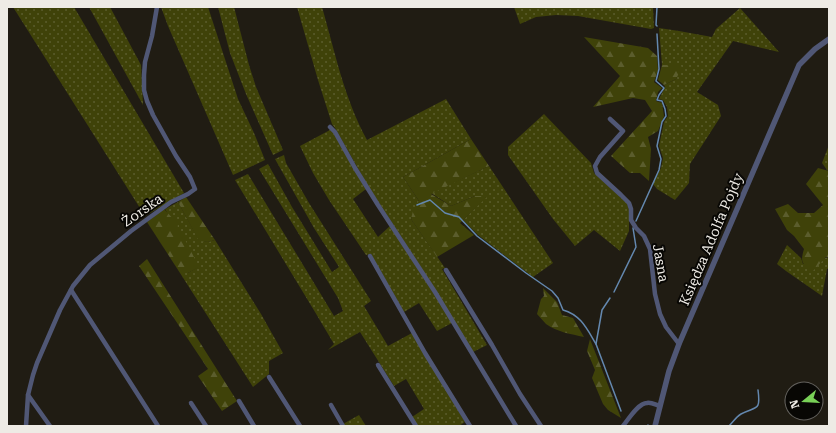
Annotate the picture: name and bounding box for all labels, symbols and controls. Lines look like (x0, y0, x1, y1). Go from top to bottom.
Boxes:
street label: Księdza Adolfa Pojdy (676, 170, 747, 308)
street label: Żorska (119, 190, 166, 230)
street label: Jasna (650, 243, 672, 284)
north arrow (784, 381, 824, 421)
text: N (787, 397, 802, 410)

